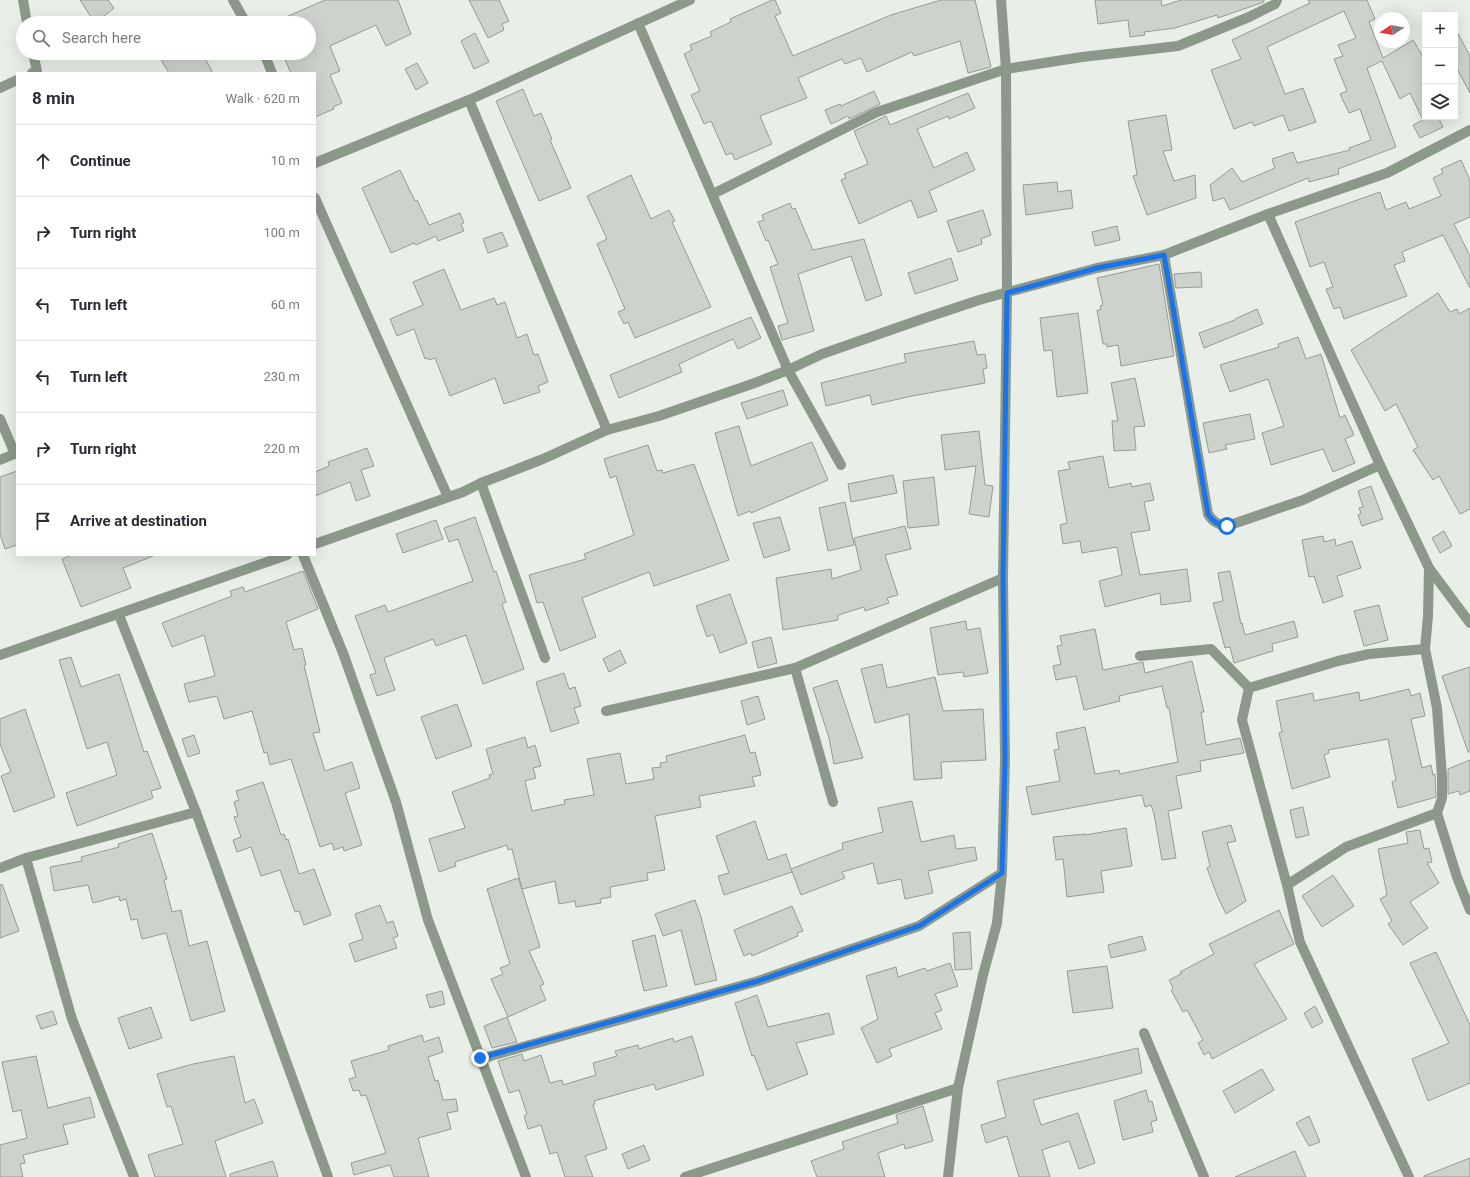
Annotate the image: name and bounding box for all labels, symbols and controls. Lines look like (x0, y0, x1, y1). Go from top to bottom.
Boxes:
north arrow (1374, 12, 1410, 48)
map controls (1422, 12, 1458, 120)
button: + (1422, 12, 1458, 48)
search box (16, 16, 316, 60)
icon: search (30, 27, 52, 49)
text: Search here (62, 29, 141, 47)
button: − (1422, 48, 1458, 84)
button: layers (1422, 84, 1458, 120)
text: 8 min (32, 88, 75, 108)
text: Walk · 620 m (225, 91, 300, 106)
icon: ahead (32, 150, 54, 172)
text: Continue (70, 152, 131, 170)
text: 10 m (271, 153, 300, 168)
icon: right (32, 222, 54, 244)
text: Turn right (70, 224, 136, 242)
text: 100 m (263, 225, 300, 240)
icon: left (32, 294, 54, 316)
text: Turn left (70, 296, 127, 314)
text: 60 m (271, 297, 300, 312)
icon: left (32, 366, 54, 388)
text: Turn left (70, 368, 127, 386)
text: 230 m (263, 369, 300, 384)
icon: right (32, 438, 54, 460)
text: Turn right (70, 440, 136, 458)
text: 220 m (263, 441, 300, 456)
icon: arrive (32, 510, 54, 532)
text: Arrive at destination (70, 512, 207, 530)
route start (1218, 517, 1236, 535)
route end (471, 1049, 489, 1067)

